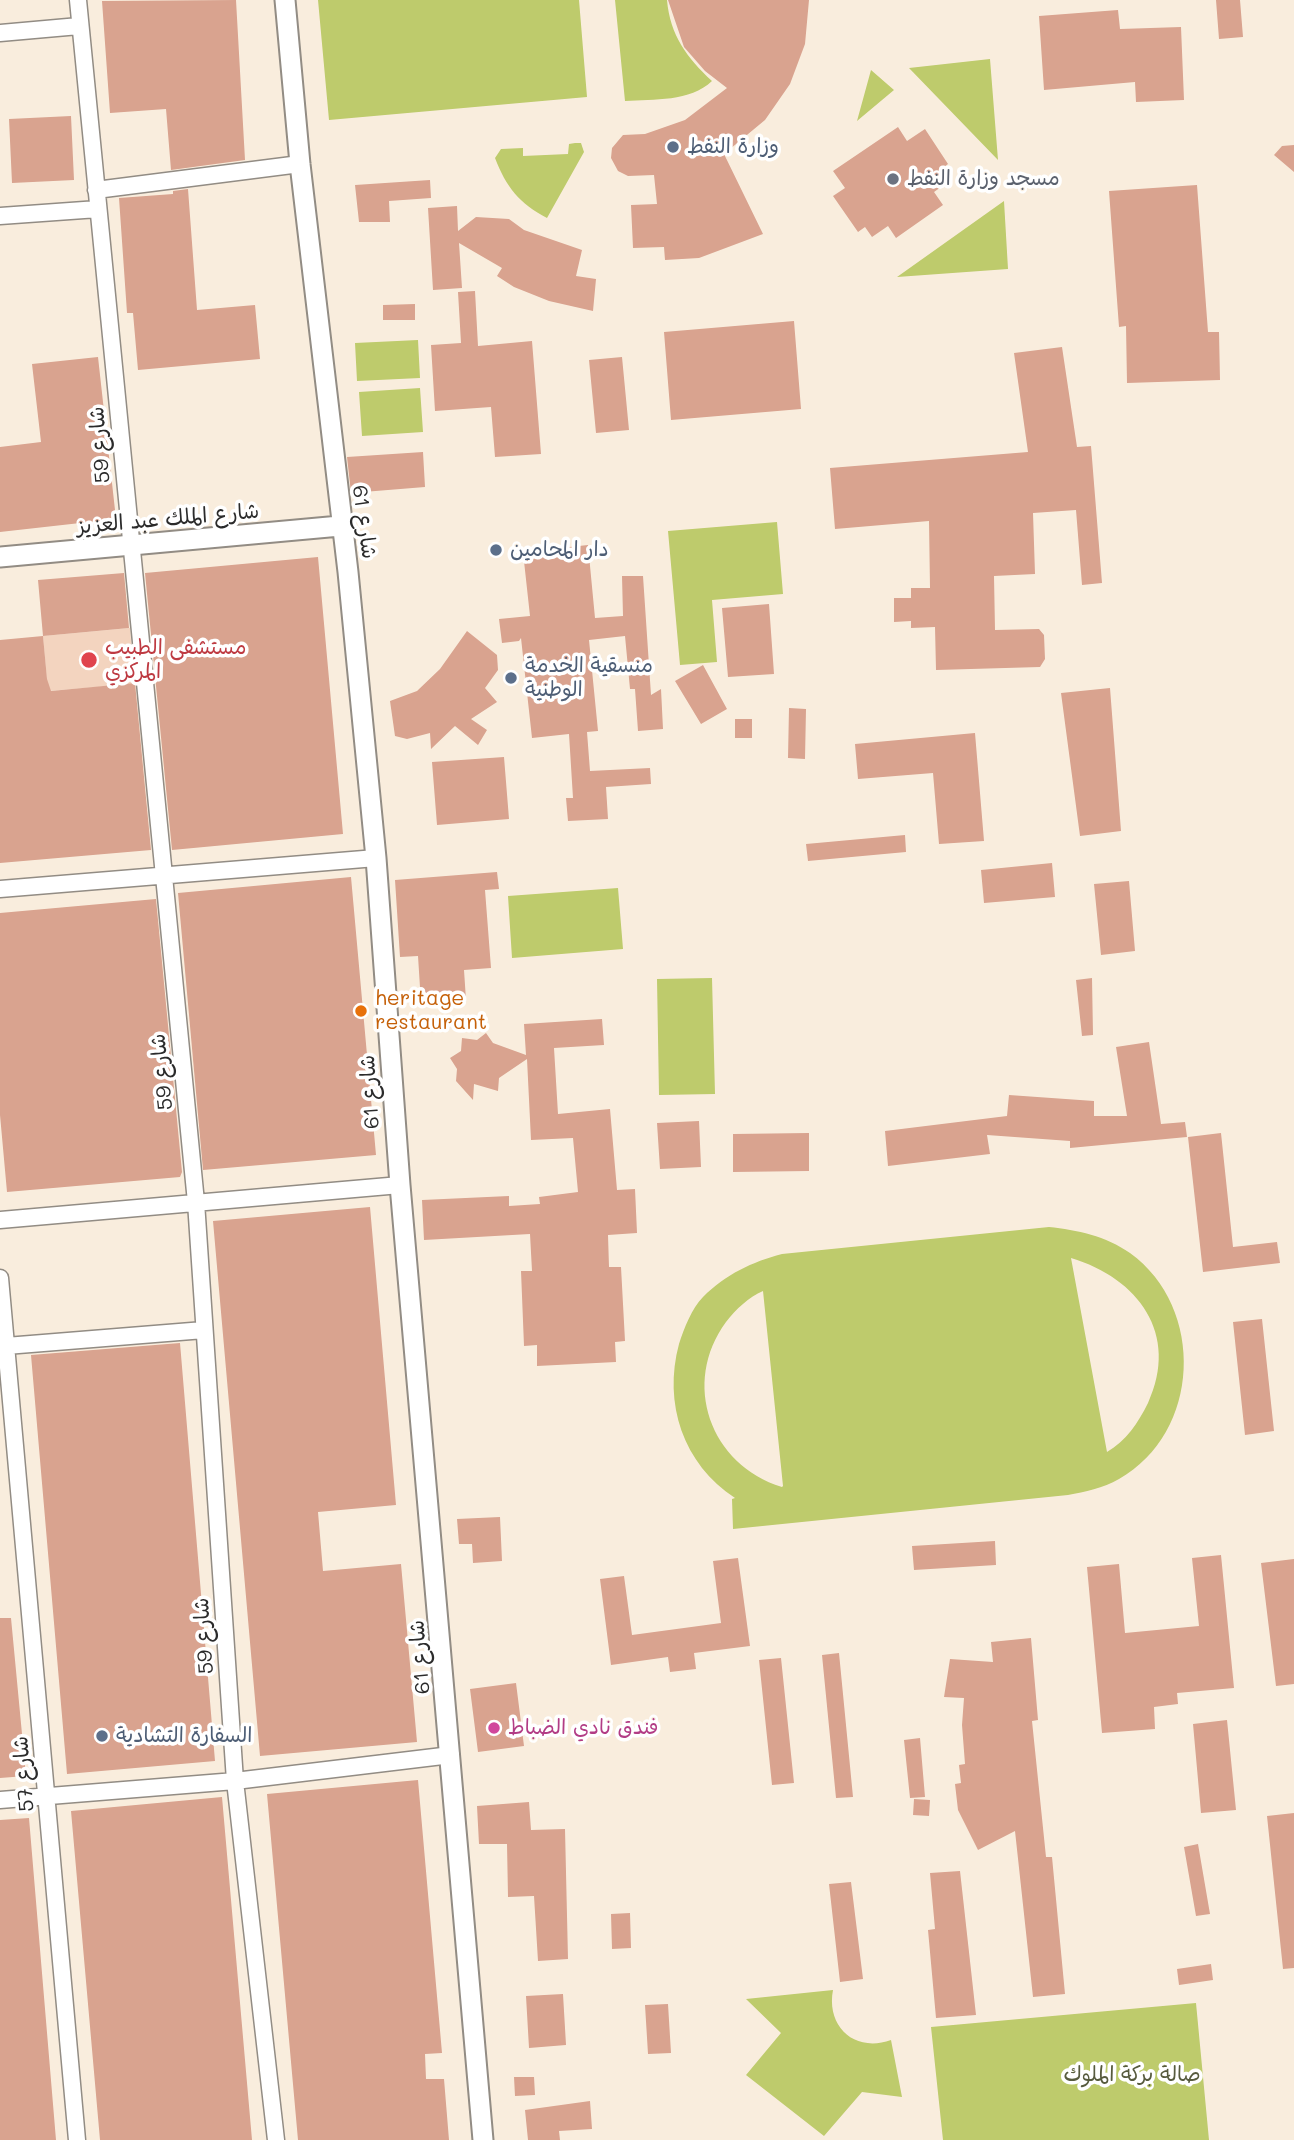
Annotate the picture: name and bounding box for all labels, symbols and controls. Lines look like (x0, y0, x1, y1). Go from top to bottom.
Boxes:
place label: وزارة النفط (687, 134, 779, 160)
marker: وزارة النفط (665, 139, 681, 155)
place label: مسجد وزارة النفط (907, 166, 1060, 192)
marker: مسجد وزارة النفط (885, 171, 901, 187)
street label: شارع 59 (84, 406, 116, 484)
street label: شارع 61 (346, 483, 382, 561)
street label: شارع الملك عبد العزيز (76, 498, 260, 540)
place label: دار المحامين (510, 537, 609, 563)
marker: دار المحامين (488, 542, 504, 558)
place label: مستشفى الطبيب المركزي (105, 635, 246, 685)
marker: مستشفى الطبيب المركزي (79, 650, 99, 670)
place label: منسقية الخدمة الوطنية (525, 653, 653, 703)
marker: منسقية الخدمة الوطنية (503, 670, 519, 686)
place label: heritage restaurant (375, 986, 487, 1036)
marker: heritage restaurant (353, 1003, 369, 1019)
street label: شارع 59 (145, 1032, 179, 1112)
street label: شارع 61 (355, 1054, 385, 1130)
street label: شارع 59 (189, 1597, 219, 1675)
street label: شارع 61 (404, 1619, 436, 1695)
place label: فندق نادي الضباط (508, 1715, 658, 1741)
marker: فندق نادي الضباط (486, 1720, 502, 1736)
place label: السفارة التشادية (116, 1723, 252, 1749)
marker: السفارة التشادية (94, 1728, 110, 1744)
street label: شارع 57 (8, 1735, 40, 1813)
park label: صالة بركة الملوك (1063, 2062, 1201, 2088)

